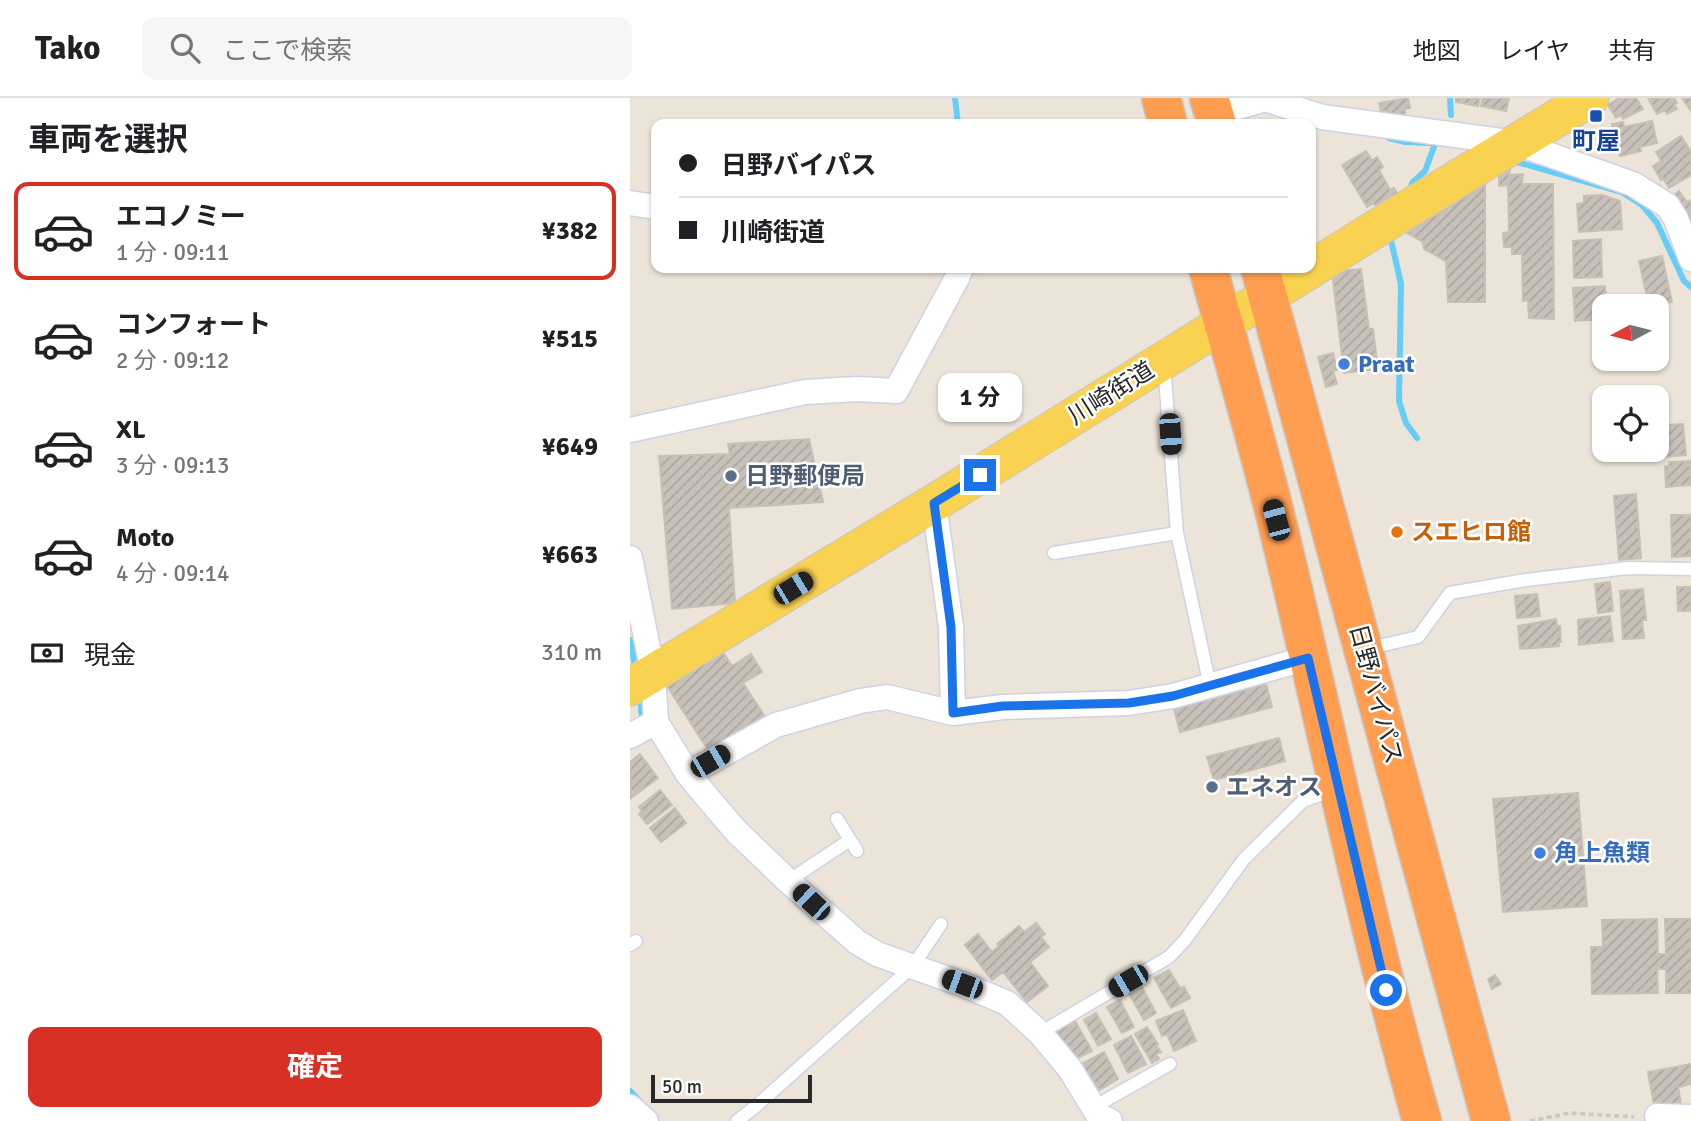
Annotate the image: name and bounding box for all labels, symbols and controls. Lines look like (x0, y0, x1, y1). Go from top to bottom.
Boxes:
search box (142, 17, 632, 80)
text: Tako (35, 28, 100, 69)
icon: search (166, 29, 204, 67)
text: ここで検索 (222, 35, 352, 67)
text: 地図 (1413, 36, 1461, 66)
text: レイヤ (1499, 36, 1570, 66)
text: 共有 (1608, 36, 1656, 66)
marker: 町屋 (1588, 108, 1604, 124)
text: 車両を選択 (28, 120, 188, 159)
place label: 町屋 (1572, 126, 1620, 156)
text: 日野バイパス (721, 150, 876, 182)
icon: car (32, 200, 95, 263)
text: エコノミー (116, 201, 246, 233)
text: ¥382 (542, 215, 598, 247)
text: 川崎街道 (721, 217, 825, 249)
text: 1 分 · 09:11 (116, 238, 229, 267)
north arrow (1592, 294, 1670, 371)
map controls (1592, 294, 1669, 462)
icon: car (32, 308, 95, 371)
text: コンフォート (116, 309, 271, 341)
text: ¥515 (542, 323, 598, 355)
text: 2 分 · 09:12 (116, 346, 229, 375)
place label: Praat (1358, 349, 1415, 379)
street label: 川崎街道 (1062, 355, 1160, 431)
marker: Praat (1336, 356, 1352, 372)
callout: 1 分 (938, 374, 1022, 422)
text: 1 分 (960, 383, 1000, 412)
button: locate (1592, 385, 1669, 462)
car (1159, 412, 1182, 456)
text: XL (116, 414, 146, 446)
icon: car (32, 416, 95, 479)
text: ¥649 (542, 431, 598, 463)
text: 3 分 · 09:13 (116, 451, 229, 480)
route end (964, 459, 996, 491)
place label: 日野郵便局 (745, 461, 865, 491)
marker: 日野郵便局 (723, 468, 739, 484)
car (1261, 497, 1292, 543)
place label: スエヒロ館 (1411, 517, 1531, 547)
text: Moto (116, 522, 174, 554)
icon: car (32, 524, 95, 587)
marker: スエヒロ館 (1389, 524, 1405, 540)
text: ¥663 (542, 539, 598, 571)
text: 4 分 · 09:14 (116, 559, 229, 588)
car (770, 568, 817, 608)
street label: 日野バイパス (1343, 621, 1409, 767)
icon: cash (28, 634, 66, 672)
text: 310 m (541, 638, 602, 667)
text: 現金 (84, 640, 136, 672)
car (687, 741, 734, 781)
place label: エネオス (1226, 772, 1322, 802)
marker: エネオス (1204, 779, 1220, 795)
place label: 角上魚類 (1554, 838, 1650, 868)
marker: 角上魚類 (1532, 845, 1548, 861)
car (789, 880, 834, 924)
car (1105, 961, 1152, 1001)
car (939, 967, 986, 1001)
route start (1370, 974, 1402, 1006)
button: 確定 (28, 1027, 602, 1107)
scale bar (651, 1072, 812, 1104)
text: 50 m (662, 1075, 702, 1099)

